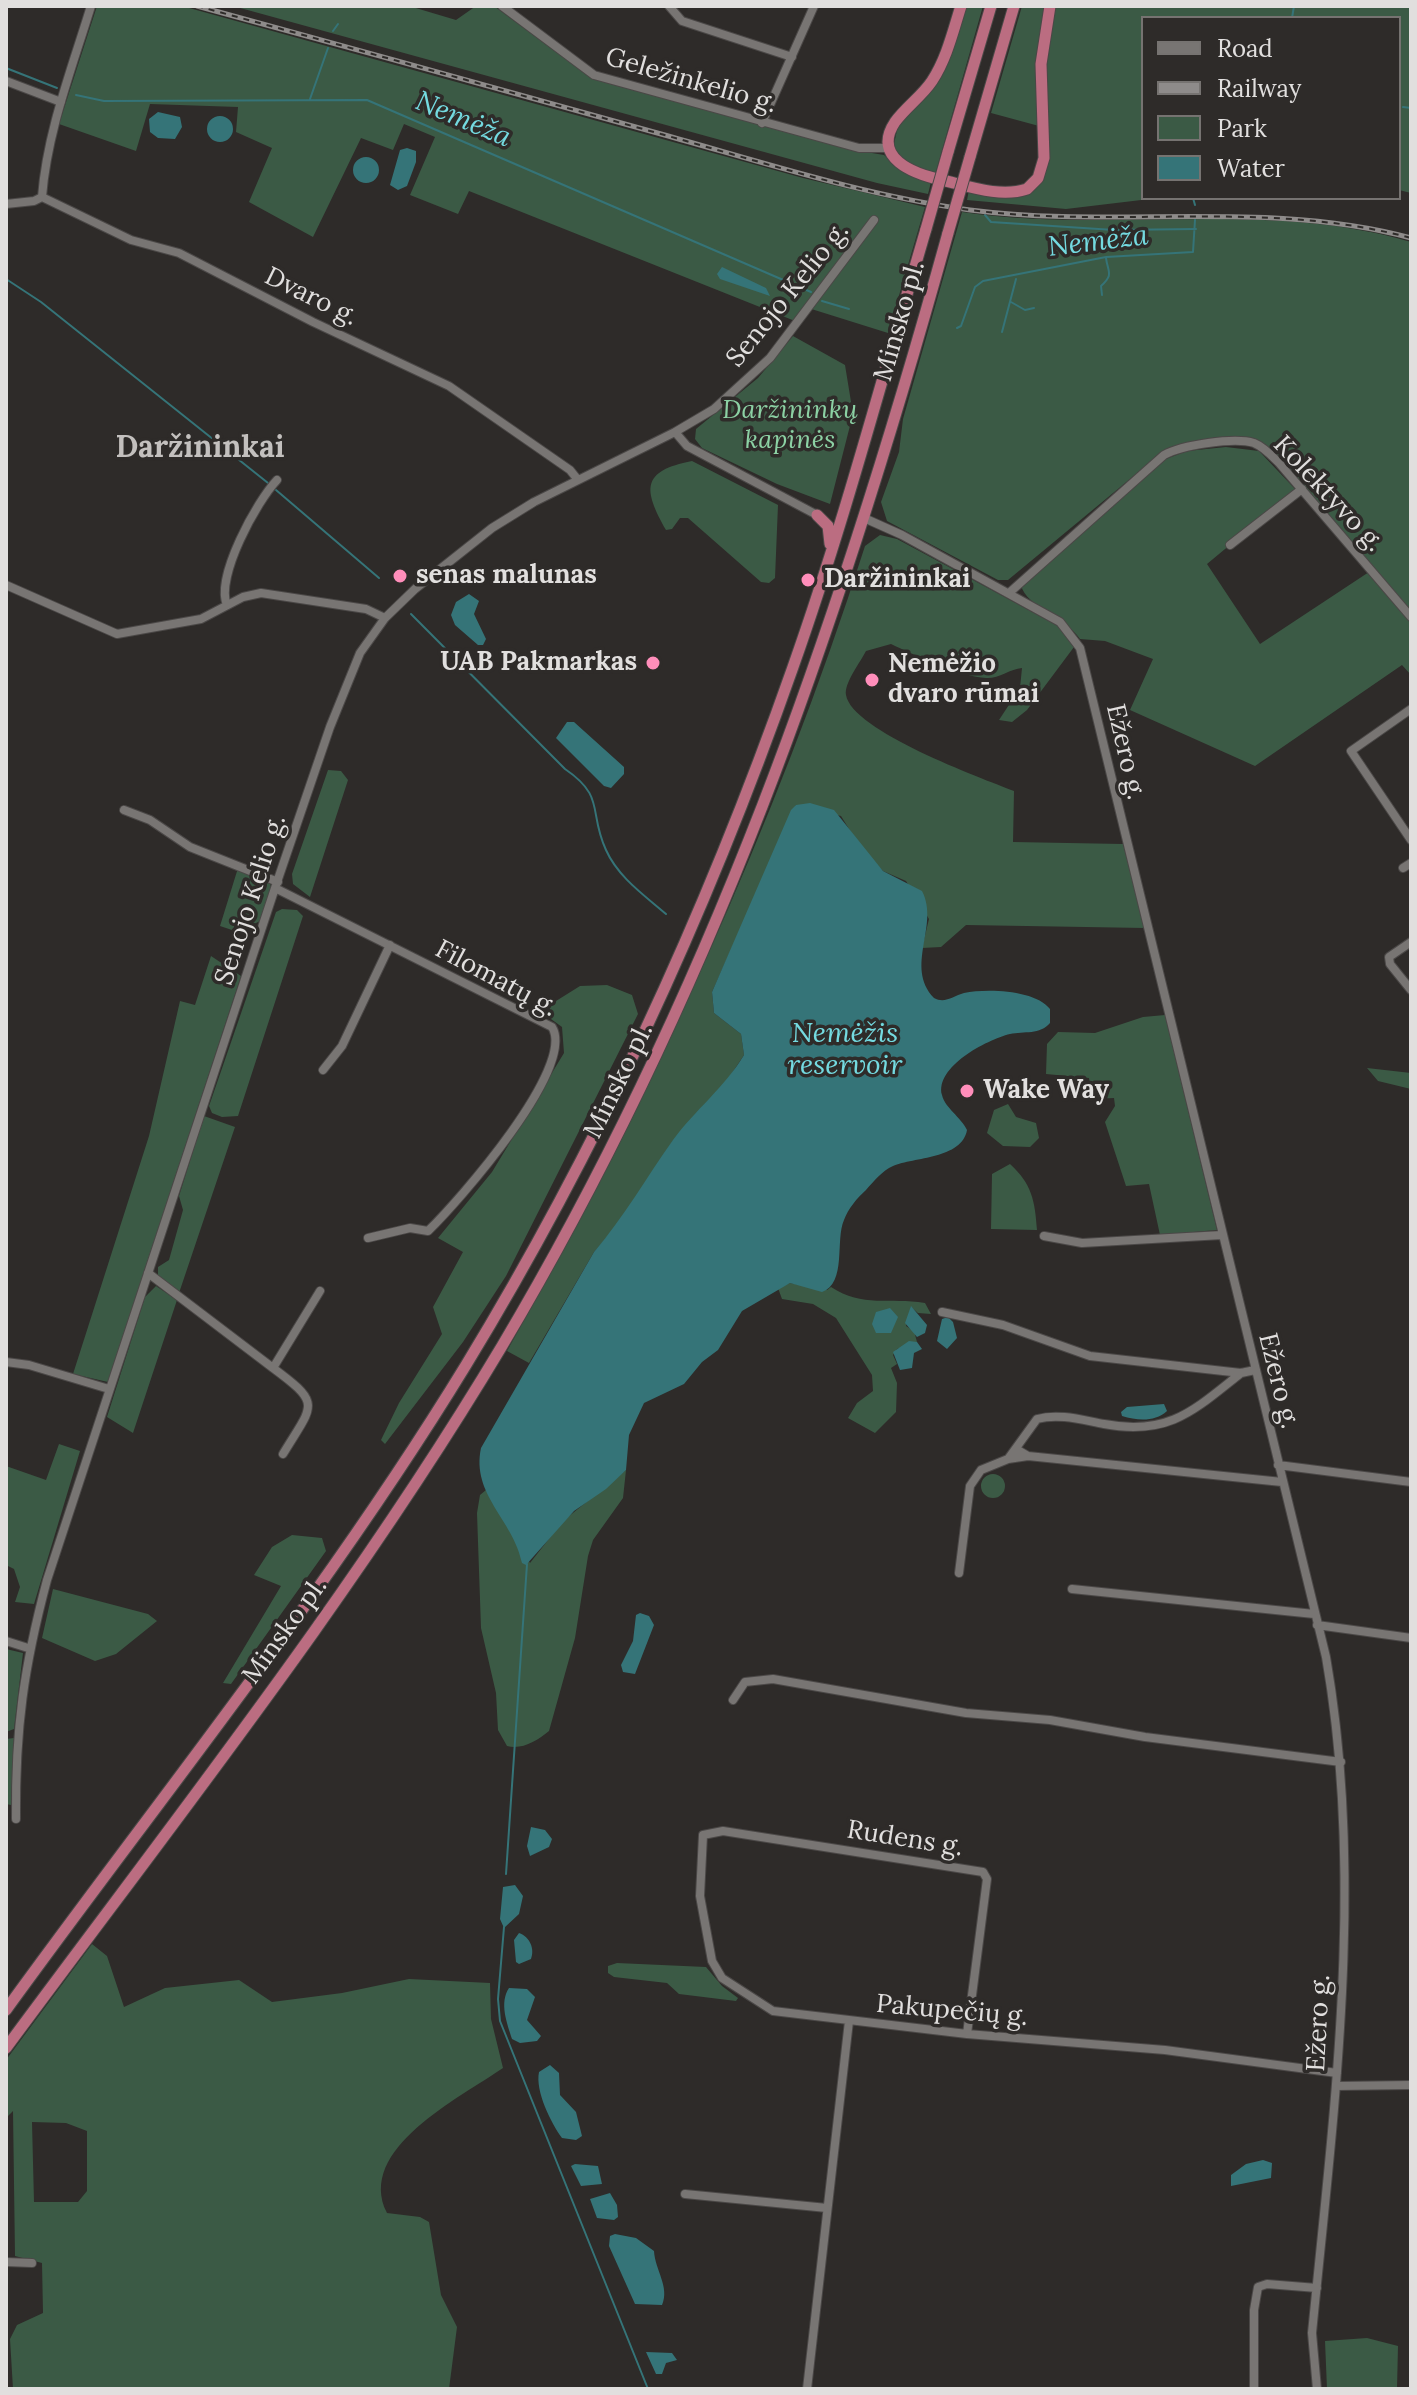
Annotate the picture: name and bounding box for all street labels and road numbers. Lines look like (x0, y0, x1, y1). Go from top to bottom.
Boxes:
street label: Geležinkelio g. (602, 42, 780, 120)
street label: Senojo Kelio g. (720, 216, 856, 374)
street label: Minsko pl. (868, 257, 932, 385)
street label: Dvaro g. (259, 261, 363, 333)
street label: Kolektyvo g. (1266, 429, 1390, 559)
street label: Ežero g. (1099, 701, 1151, 803)
street label: Senojo Kelio g. (209, 811, 293, 989)
street label: Filomatų g. (430, 934, 562, 1024)
street label: Minsko pl. (578, 1019, 660, 1143)
street label: Ežero g. (1251, 1330, 1305, 1432)
street label: Minsko pl. (236, 1572, 334, 1690)
street label: Rudens g. (845, 1814, 965, 1864)
street label: Ežero g. (1301, 1974, 1337, 2072)
street label: Pakupečių g. (875, 1989, 1029, 2033)

